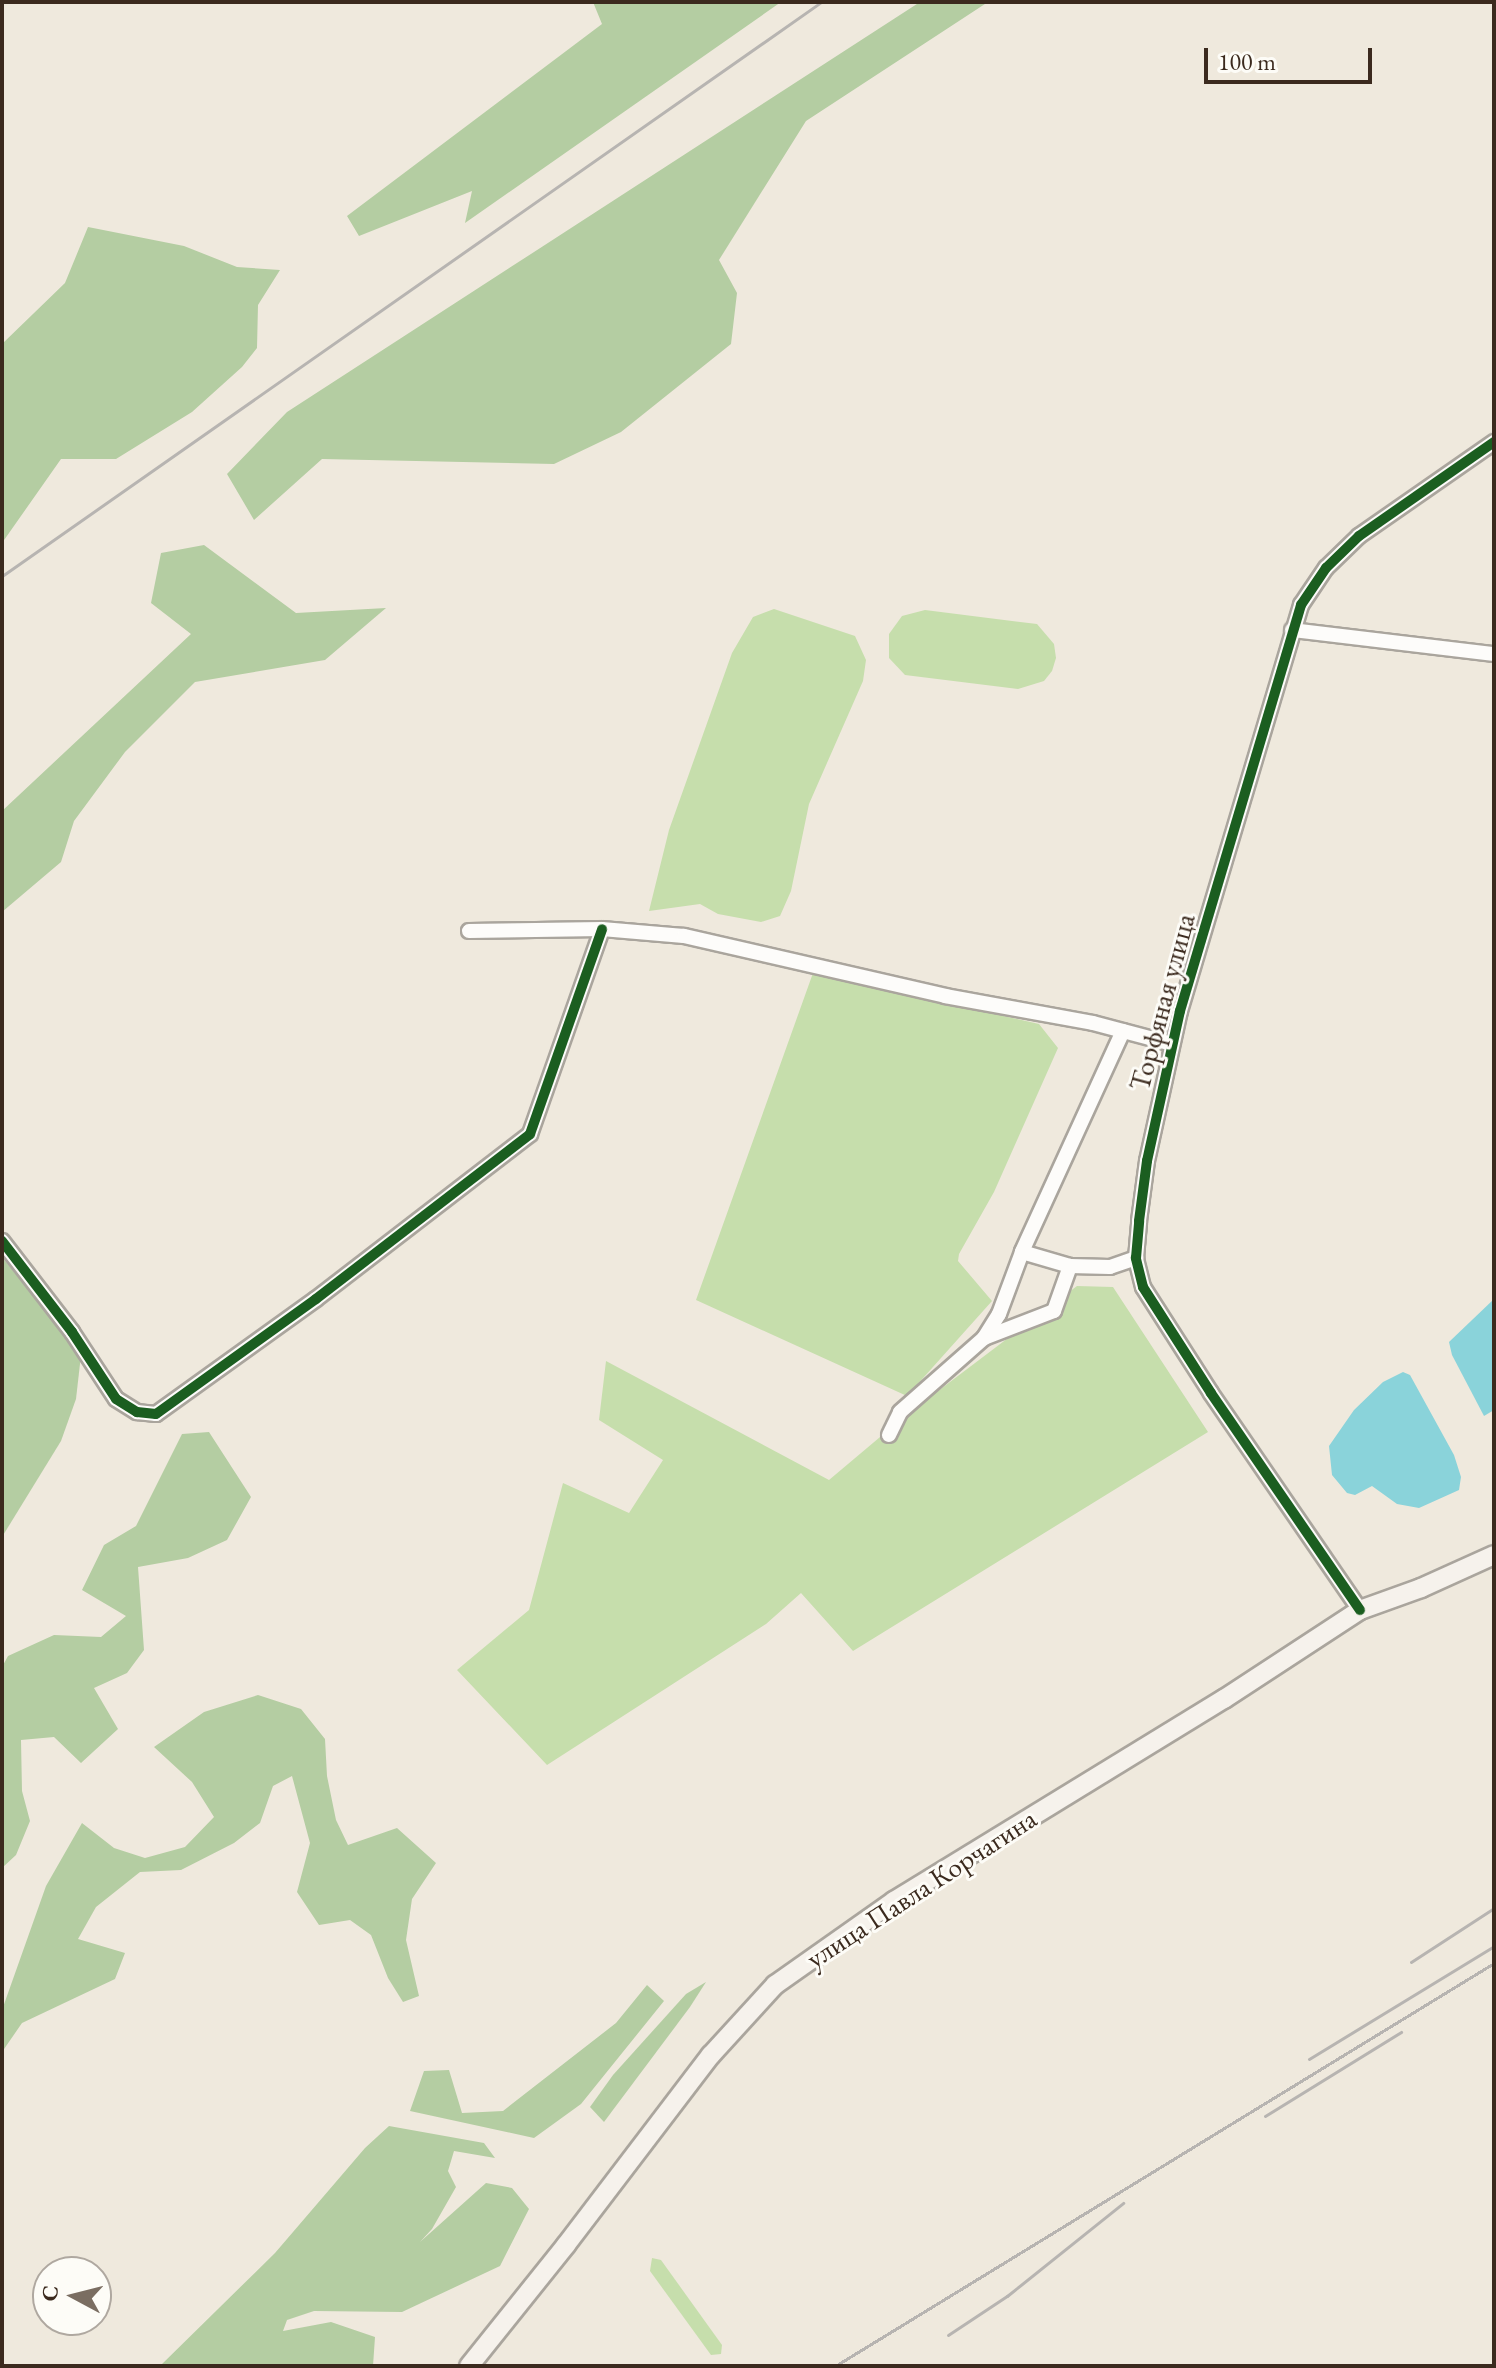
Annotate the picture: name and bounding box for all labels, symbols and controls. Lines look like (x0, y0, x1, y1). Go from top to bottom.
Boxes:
scale bar (1208, 32, 1376, 82)
text: 100 m (1218, 46, 1276, 77)
street label: Торфяная улица (1122, 910, 1202, 1094)
street label: улица Павла Корчагина (800, 1801, 1042, 1975)
north arrow (32, 2256, 112, 2336)
text: С (34, 2284, 65, 2303)

